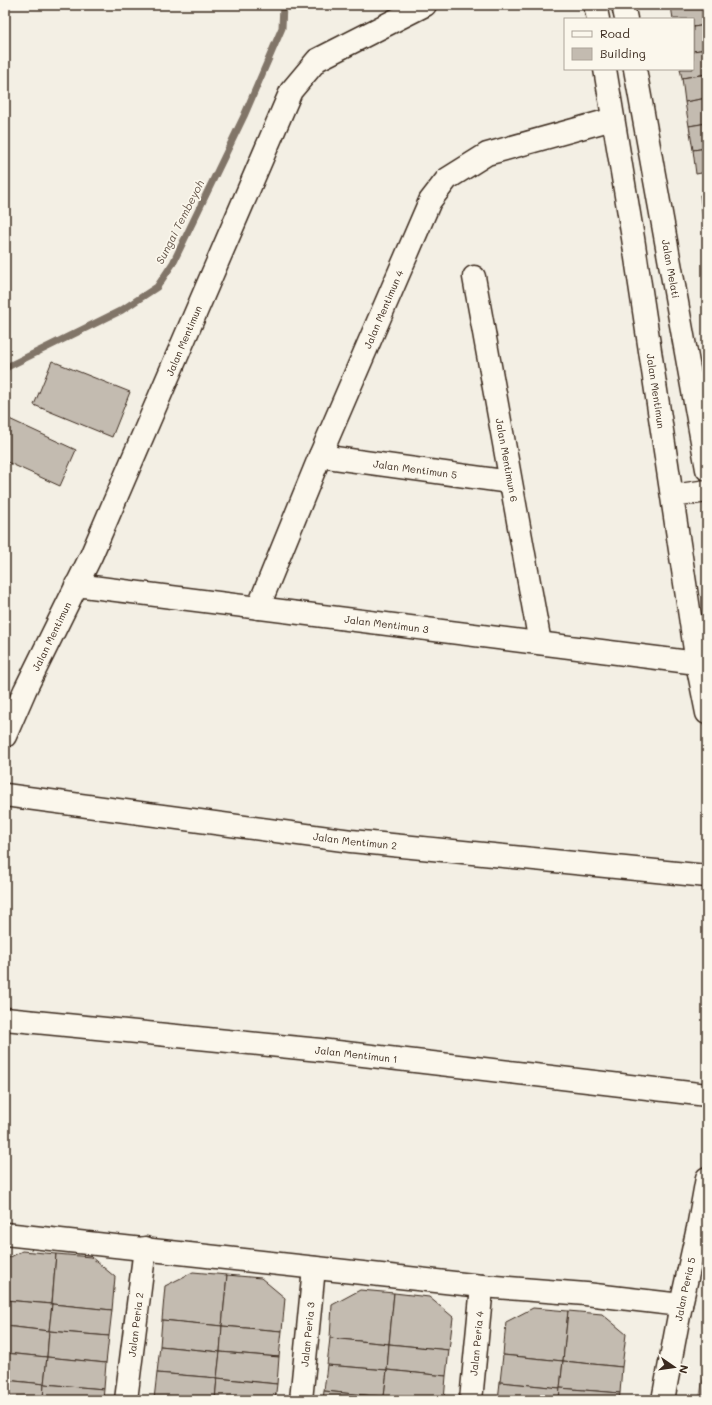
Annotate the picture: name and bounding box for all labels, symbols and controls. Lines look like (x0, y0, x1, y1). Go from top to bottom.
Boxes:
legend (564, 18, 694, 70)
text: Road (600, 25, 630, 41)
text: Building (600, 45, 646, 61)
water label: Sungai Tembeyoh (152, 177, 207, 266)
street label: Jalan Melati (659, 238, 683, 299)
street label: Jalan Mentimun 4 (360, 268, 407, 351)
street label: Jalan Mentimun (162, 303, 205, 378)
street label: Jalan Mentimun (643, 353, 669, 429)
street label: Jalan Mentimun 6 (493, 417, 521, 503)
street label: Jalan Mentimun 5 (372, 456, 458, 482)
street label: Jalan Mentimun (28, 599, 74, 673)
street label: Jalan Mentimun 3 (344, 612, 429, 636)
street label: Jalan Mentimun 2 (312, 829, 398, 852)
street label: Jalan Mentimun 1 (314, 1043, 398, 1066)
street label: Jalan Peria 5 (671, 1256, 698, 1322)
street label: Jalan Peria 2 (124, 1292, 146, 1358)
street label: Jalan Peria 3 (297, 1301, 318, 1367)
street label: Jalan Peria 4 (466, 1310, 487, 1376)
north arrow (654, 1347, 694, 1387)
text: N (676, 1364, 692, 1375)

